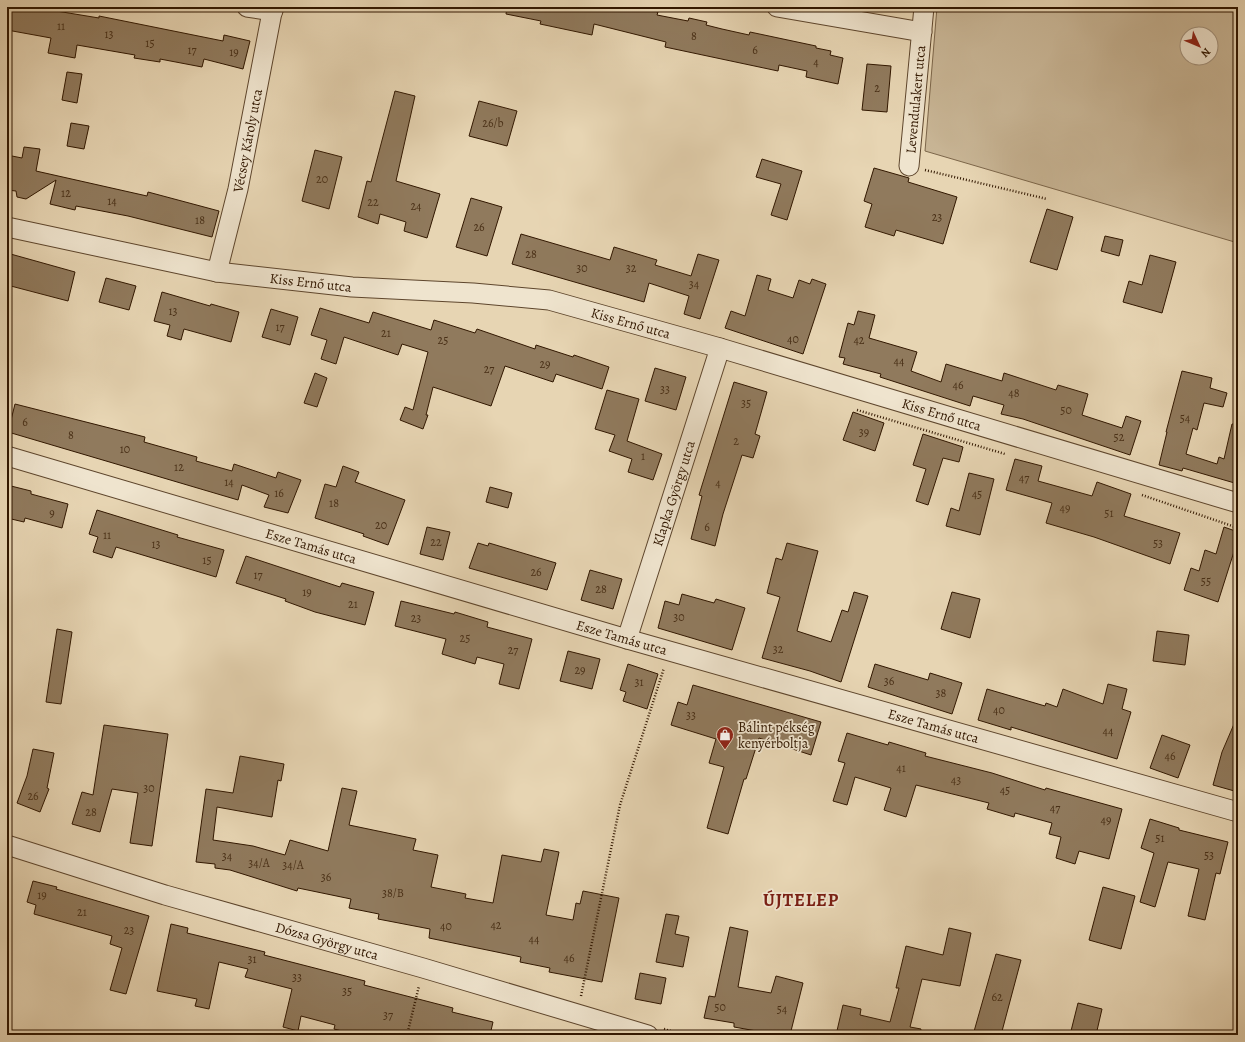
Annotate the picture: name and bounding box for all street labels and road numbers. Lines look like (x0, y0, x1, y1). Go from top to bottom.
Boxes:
street label: Levendulakert utca (901, 44, 930, 154)
street label: Vécsey Károly utca (228, 87, 267, 195)
street label: Kiss Ernő utca (269, 269, 353, 297)
street label: Kiss Ernő utca (589, 303, 673, 344)
street label: Kiss Ernő utca (899, 394, 984, 436)
street label: Klapka György utca (648, 438, 700, 549)
street label: Esze Tamás utca (263, 524, 359, 569)
street label: Esze Tamás utca (574, 616, 670, 660)
street label: Esze Tamás utca (886, 704, 982, 748)
street label: Dózsa György utca (273, 918, 381, 965)

